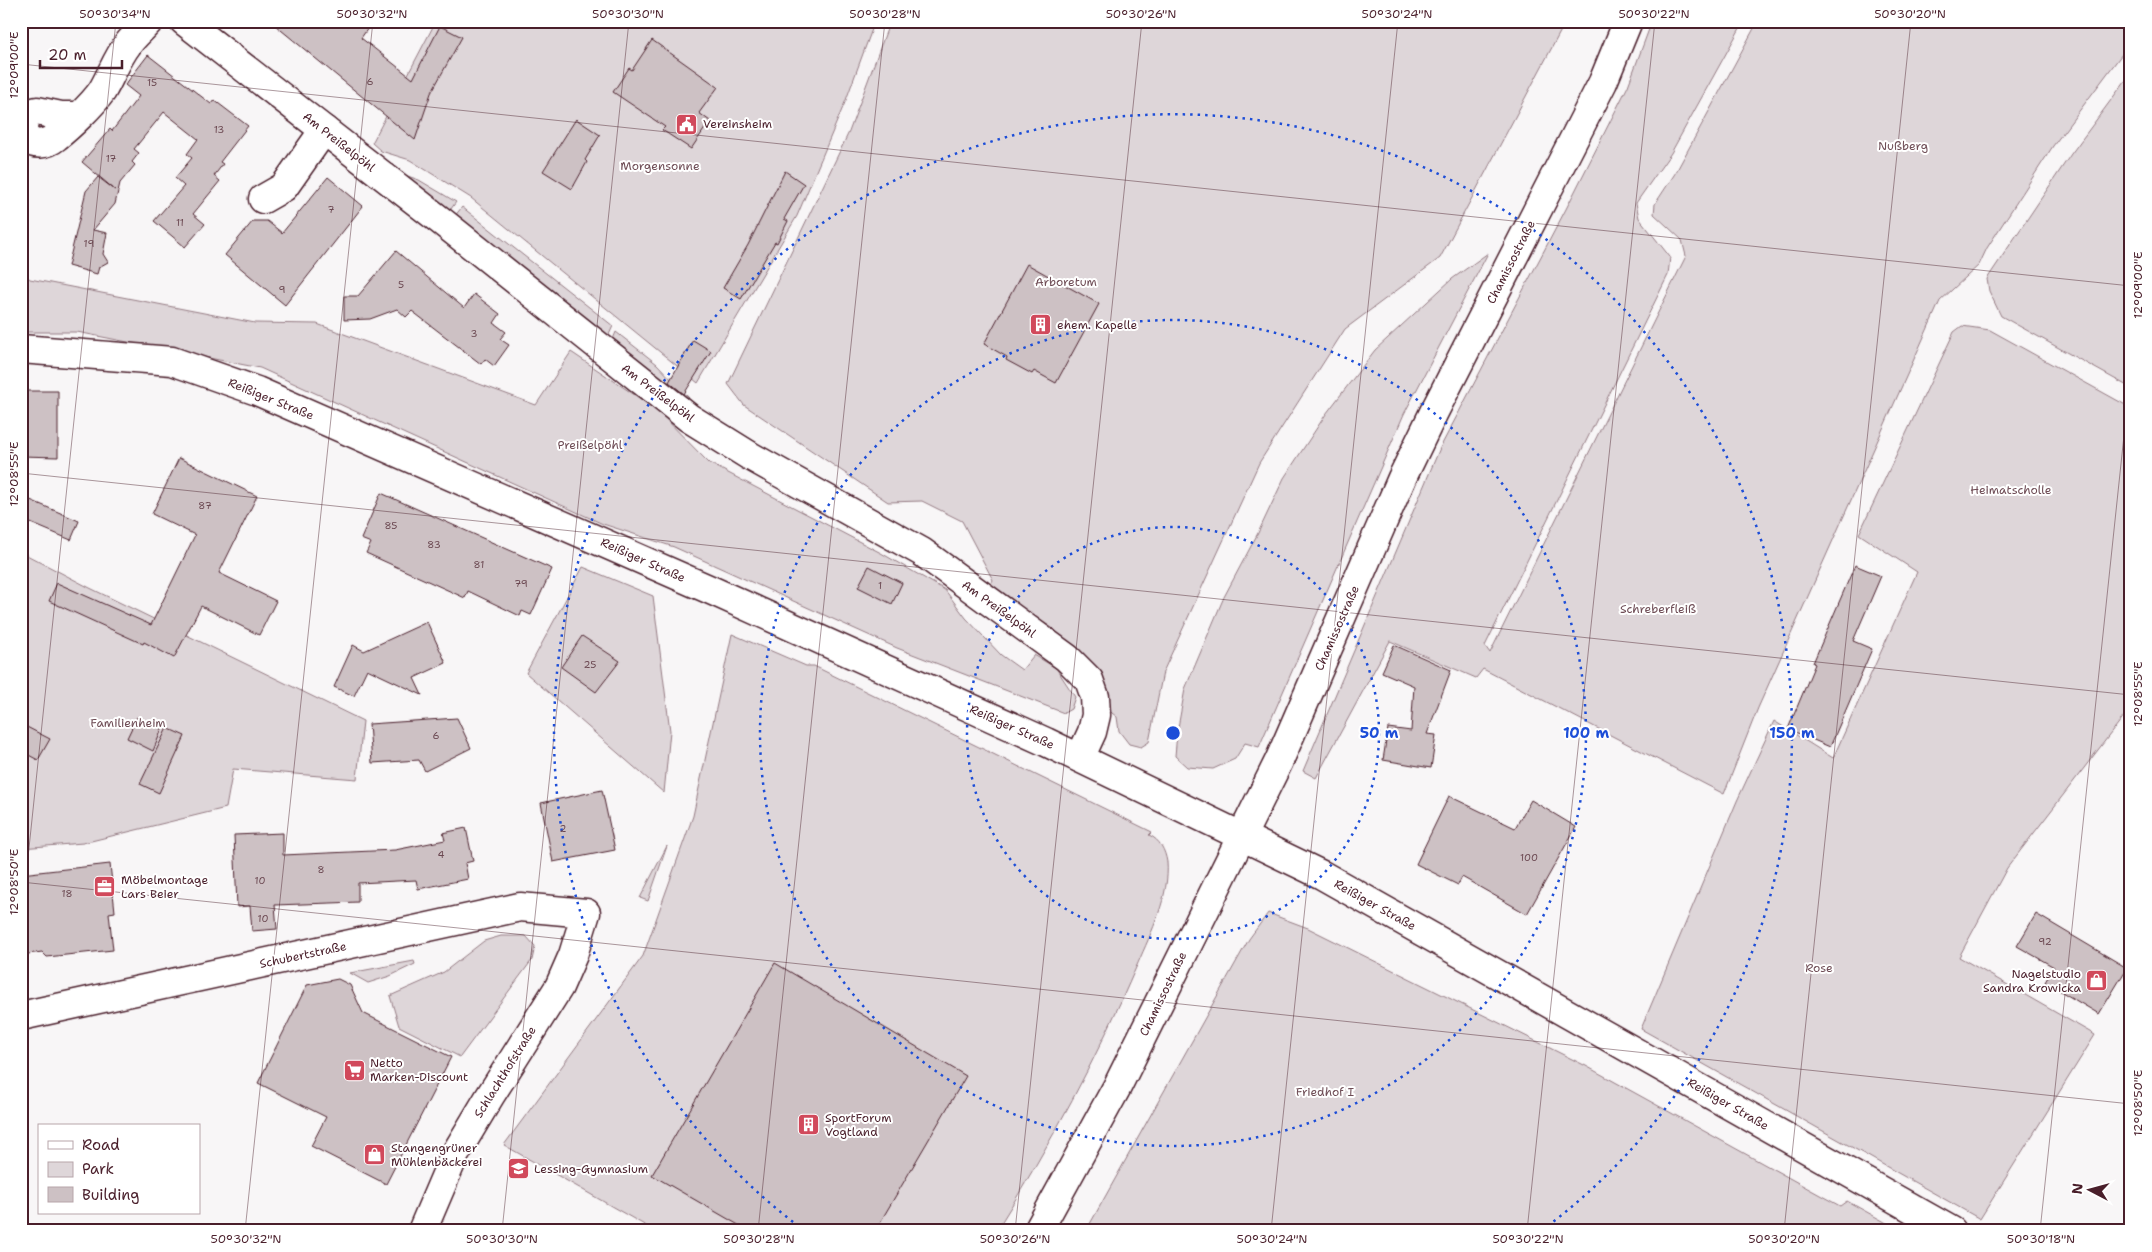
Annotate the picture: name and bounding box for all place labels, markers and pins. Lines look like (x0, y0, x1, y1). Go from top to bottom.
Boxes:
public building icon: Vereinsheim (675, 112, 699, 136)
place label: Vereinsheim (703, 116, 772, 132)
building icon: ehem. Kapelle (1029, 313, 1053, 337)
place label: ehem. Kapelle (1057, 317, 1137, 333)
centre of rings (1164, 724, 1182, 742)
place label: Möbelmontage Lars Beier (121, 872, 208, 902)
office icon: Möbelmontage Lars Beier (93, 875, 117, 899)
place label: Nagelstudio Sandra Krowicka (1983, 966, 2082, 996)
shop icon: Nagelstudio Sandra Krowicka (2085, 969, 2109, 993)
place label: Netto Marken-Discount (370, 1055, 468, 1085)
supermarket icon: Netto Marken-Discount (342, 1058, 366, 1082)
place label: SportForum Vogtland (825, 1110, 891, 1140)
building icon: SportForum Vogtland (797, 1113, 821, 1137)
place label: Stangengrüner Mühlenbäckerei (391, 1140, 483, 1170)
shop icon: Stangengrüner Mühlenbäckerei (363, 1143, 387, 1167)
school or university icon: Lessing-Gymnasium (506, 1157, 530, 1181)
place label: Lessing-Gymnasium (534, 1161, 648, 1177)

